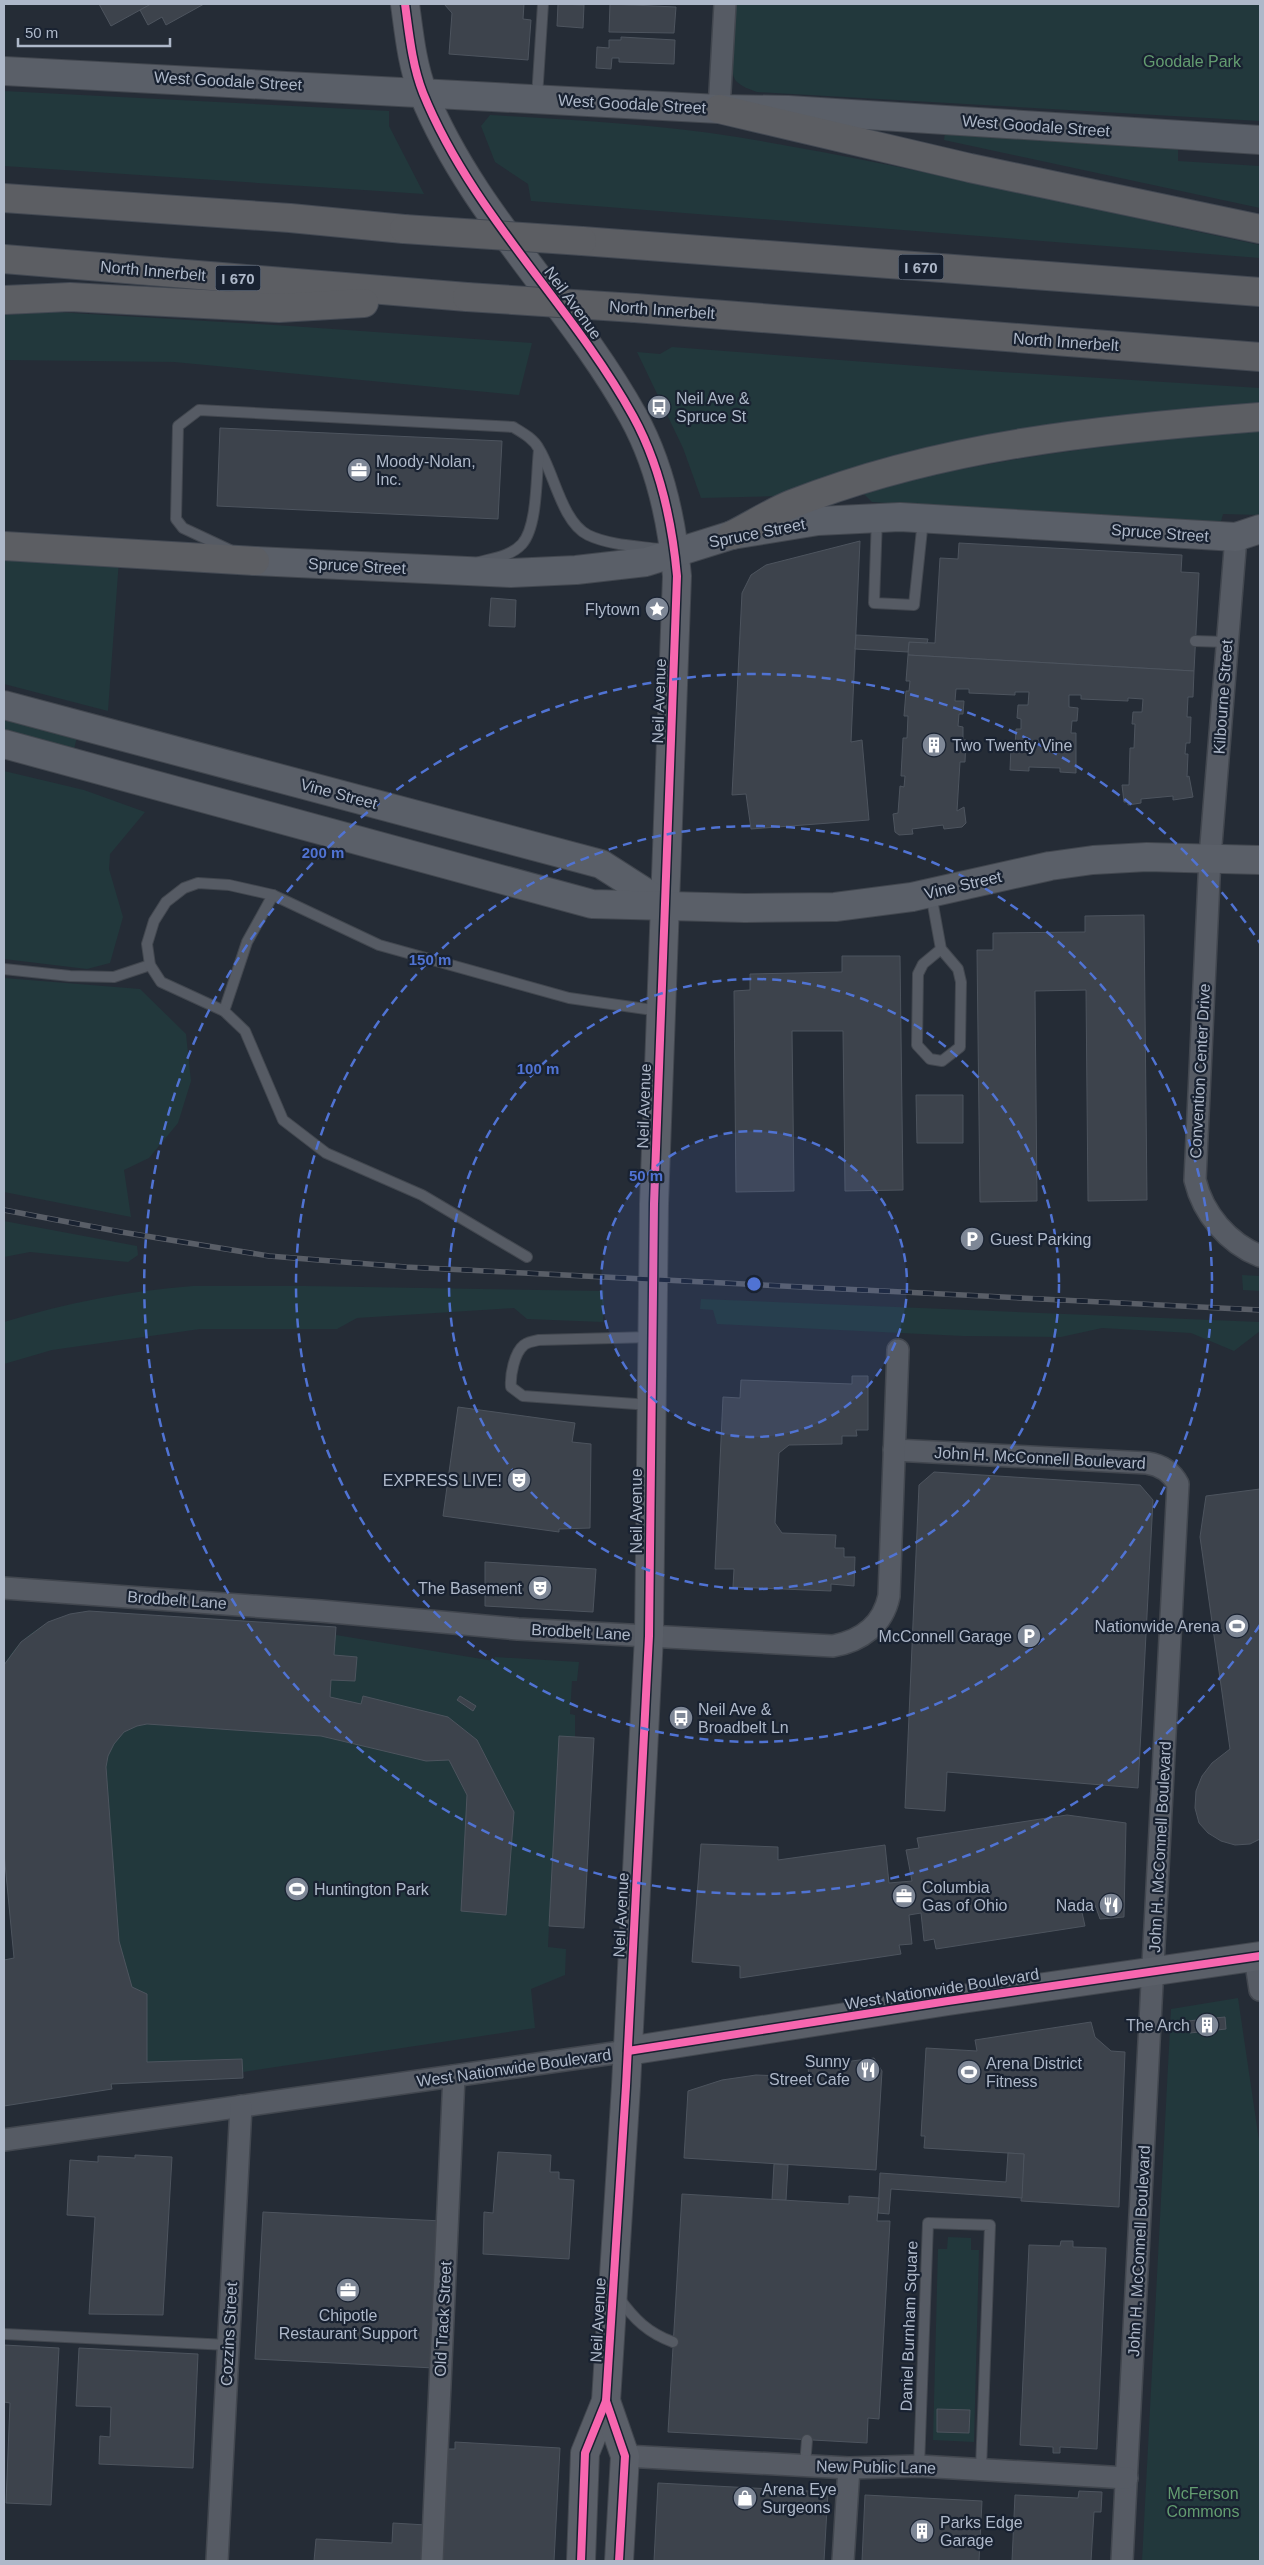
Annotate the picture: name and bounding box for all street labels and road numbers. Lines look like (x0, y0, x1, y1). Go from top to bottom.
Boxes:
street label: West Goodale Street (154, 69, 303, 93)
street label: West Goodale Street (558, 92, 707, 116)
street label: West Goodale Street (961, 112, 1111, 140)
road number: I 670 (898, 254, 944, 280)
street label: North Innerbelt (100, 258, 207, 284)
street label: Neil Avenue (541, 264, 605, 342)
road number: I 670 (216, 266, 260, 290)
street label: North Innerbelt (609, 298, 716, 322)
street label: North Innerbelt (1013, 330, 1120, 354)
street label: Spruce Street (707, 515, 807, 551)
street label: Spruce Street (1111, 521, 1210, 545)
street label: Spruce Street (308, 555, 407, 577)
street label: Kilbourne Street (1211, 639, 1236, 755)
street label: Neil Avenue (649, 658, 669, 744)
street label: Vine Street (299, 776, 380, 813)
street label: Vine Street (923, 868, 1004, 902)
street label: Convention Center Drive (1187, 983, 1213, 1159)
street label: Neil Avenue (634, 1063, 654, 1149)
street label: John H. McConnell Boulevard (934, 1444, 1146, 1472)
street label: Neil Avenue (628, 1468, 645, 1554)
street label: Brodbelt Lane (127, 1588, 227, 1612)
street label: Brodbelt Lane (531, 1621, 631, 1643)
street label: John H. McConnell Boulevard (1146, 1741, 1174, 1953)
street label: Neil Avenue (610, 1872, 632, 1958)
street label: West Nationwide Boulevard (844, 1965, 1040, 2013)
street label: West Nationwide Boulevard (416, 2046, 612, 2090)
street label: John H. McConnell Boulevard (1125, 2145, 1153, 2357)
street label: Daniel Burnham Square (898, 2240, 920, 2412)
street label: Old Track Street (431, 2260, 455, 2377)
street label: Neil Avenue (587, 2277, 609, 2363)
street label: Cozzins Street (218, 2281, 240, 2386)
street label: New Public Lane (816, 2457, 936, 2477)

